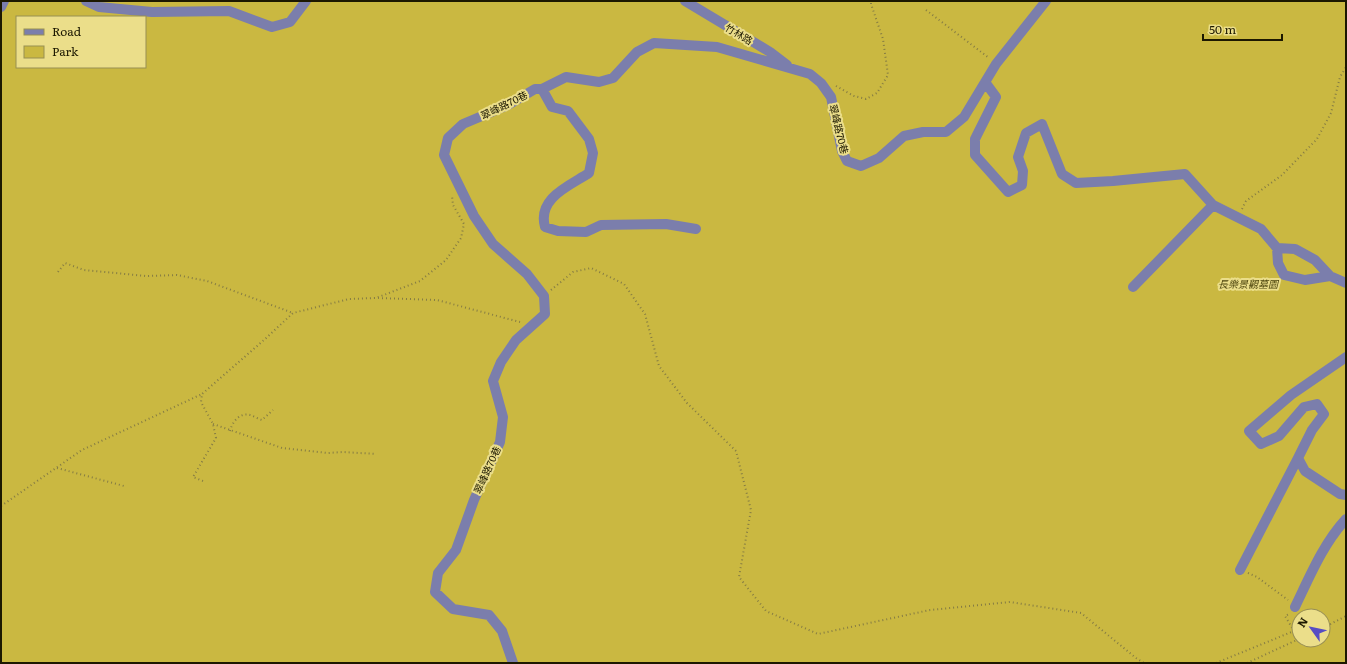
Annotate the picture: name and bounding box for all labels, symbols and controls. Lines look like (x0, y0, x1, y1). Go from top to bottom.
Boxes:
legend (16, 16, 146, 68)
scale bar (1203, 16, 1282, 42)
street label: 竹林路 (723, 19, 756, 48)
text: 50 m (1209, 20, 1236, 38)
text: Road (52, 22, 82, 40)
text: Park (52, 42, 79, 60)
street label: 翠峰路70巷 (478, 87, 530, 122)
street label: 翠峰路70巷 (826, 102, 853, 155)
park label: 長樂景觀墓園 (1218, 276, 1280, 291)
street label: 翠峰路70巷 (469, 444, 504, 496)
north arrow (1291, 608, 1331, 648)
text: N (1293, 614, 1311, 630)

